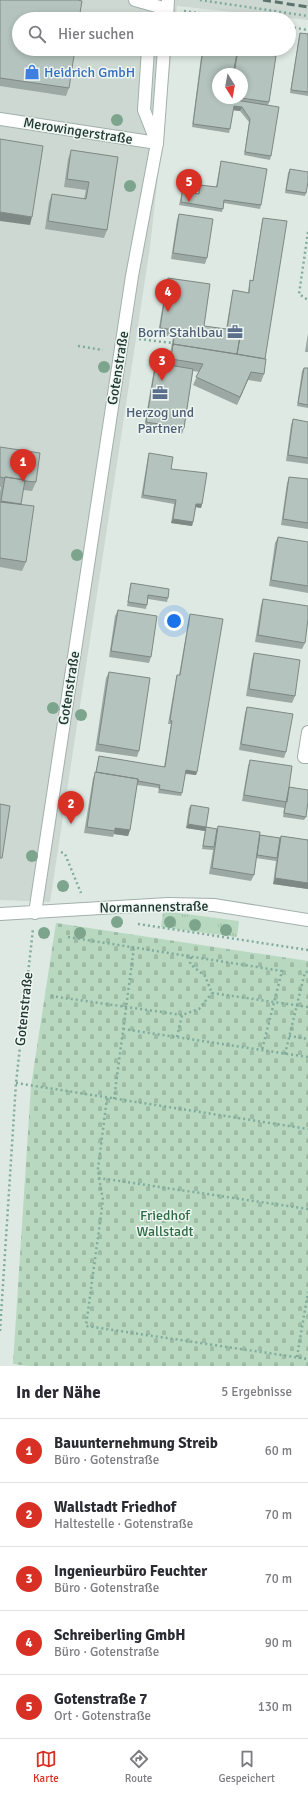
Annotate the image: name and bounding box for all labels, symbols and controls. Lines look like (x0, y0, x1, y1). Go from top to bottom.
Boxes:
search box (12, 12, 296, 56)
icon: search (26, 23, 48, 45)
text: Hier suchen (58, 25, 134, 43)
shop icon: Heidrich GmbH (23, 63, 41, 81)
place label: Heidrich GmbH (44, 64, 135, 81)
north arrow (212, 68, 248, 104)
street label: Merowingerstraße (22, 114, 134, 148)
pin: 5 (176, 169, 202, 202)
pin: 4 (155, 279, 181, 312)
office icon: Born Stahlbau (226, 323, 244, 341)
place label: Born Stahlbau (138, 324, 223, 341)
street label: Gotenstraße (104, 330, 132, 406)
pin: 3 (149, 348, 175, 381)
office icon: Herzog und Partner (151, 384, 169, 402)
place label: Herzog und Partner (126, 404, 194, 437)
pin: 1 (10, 449, 36, 482)
your location (164, 611, 184, 631)
street label: Gotenstraße (55, 650, 83, 726)
pin: 2 (58, 791, 84, 824)
street label: Normannenstraße (99, 898, 209, 916)
street label: Gotenstraße (12, 971, 36, 1047)
park label: Friedhof Wallstadt (137, 1207, 194, 1240)
text: In der Nähe (16, 1382, 101, 1403)
text: 5 Ergebnisse (221, 1384, 292, 1400)
text: Bauunternehmung Streib (54, 1434, 218, 1452)
text: 1 (25, 1443, 33, 1459)
text: 60 m (265, 1443, 292, 1459)
text: Büro · Gotenstraße (54, 1452, 159, 1468)
text: Wallstadt Friedhof (54, 1498, 176, 1516)
text: 2 (25, 1507, 33, 1523)
text: 70 m (265, 1507, 292, 1523)
text: Haltestelle · Gotenstraße (54, 1516, 193, 1532)
text: Ingenieurbüro Feuchter (54, 1562, 207, 1580)
text: 3 (25, 1571, 33, 1587)
text: 70 m (265, 1571, 292, 1587)
text: Büro · Gotenstraße (54, 1580, 159, 1596)
text: Schreiberling GmbH (54, 1626, 186, 1644)
text: 4 (25, 1635, 33, 1651)
text: 90 m (265, 1635, 292, 1651)
text: Büro · Gotenstraße (54, 1644, 159, 1660)
text: Gotenstraße 7 (54, 1690, 147, 1708)
text: 5 (25, 1699, 33, 1715)
text: 130 m (258, 1699, 292, 1715)
text: Ort · Gotenstraße (54, 1708, 151, 1724)
tab: Karte (33, 1748, 59, 1785)
tab: Route (125, 1748, 152, 1785)
tab: Gespeichert (218, 1748, 275, 1785)

